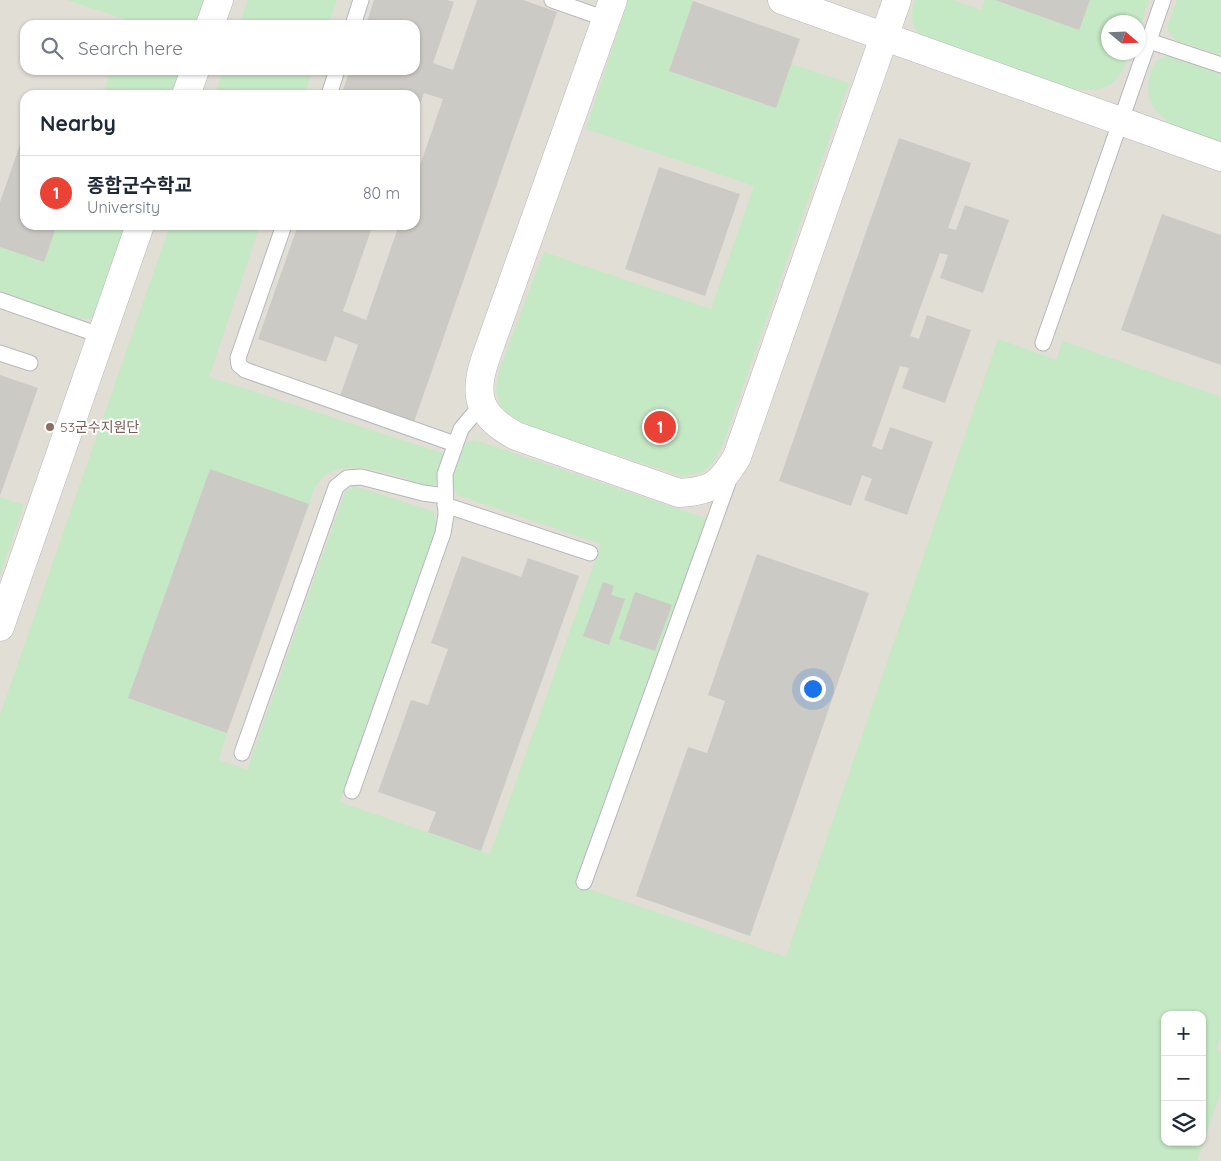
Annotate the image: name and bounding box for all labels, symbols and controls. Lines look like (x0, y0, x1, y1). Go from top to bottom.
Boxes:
north arrow (1101, 15, 1146, 60)
search box (20, 20, 420, 75)
icon: search (38, 34, 66, 62)
text: Search here (78, 36, 183, 60)
text: Nearby (40, 110, 116, 136)
text: 종합군수학교 (87, 173, 192, 197)
text: 1 (53, 183, 59, 203)
text: 80 m (363, 183, 400, 203)
text: University (87, 197, 160, 217)
pin: 1 (644, 408, 676, 446)
place label: 53군수지원단 (60, 418, 139, 436)
marker: 53군수지원단 (44, 421, 56, 433)
your location (800, 676, 826, 702)
map controls (1161, 1011, 1206, 1146)
button: + (1161, 1011, 1206, 1056)
button: − (1161, 1056, 1206, 1101)
button: layers (1161, 1101, 1206, 1146)

